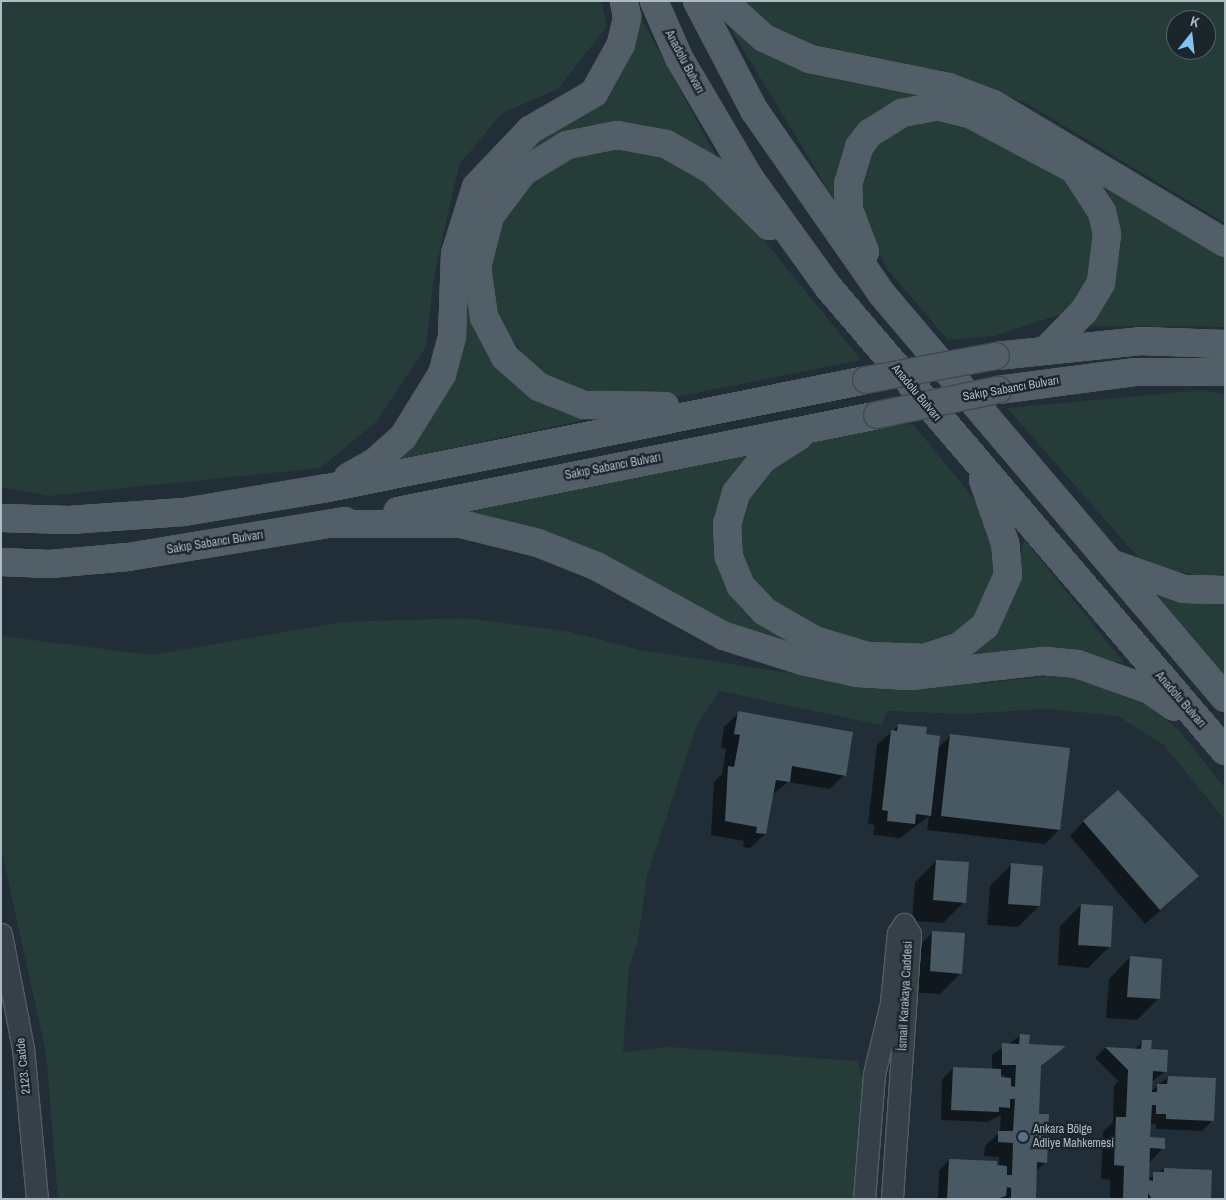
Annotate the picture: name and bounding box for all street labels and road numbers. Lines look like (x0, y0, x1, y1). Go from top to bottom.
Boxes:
street label: Anadolu Bulvarı (661, 28, 707, 96)
street label: Anadolu Bulvarı (888, 362, 944, 424)
street label: Sakıp Sabancı Bulvarı (962, 373, 1060, 405)
street label: Sakıp Sabancı Bulvarı (564, 451, 662, 483)
street label: Sakıp Sabancı Bulvarı (166, 528, 264, 558)
street label: Anadolu Bulvarı (1152, 669, 1208, 731)
street label: İsmail Karakaya Caddesi (896, 941, 916, 1051)
street label: 2123. Cadde (14, 1037, 34, 1095)

